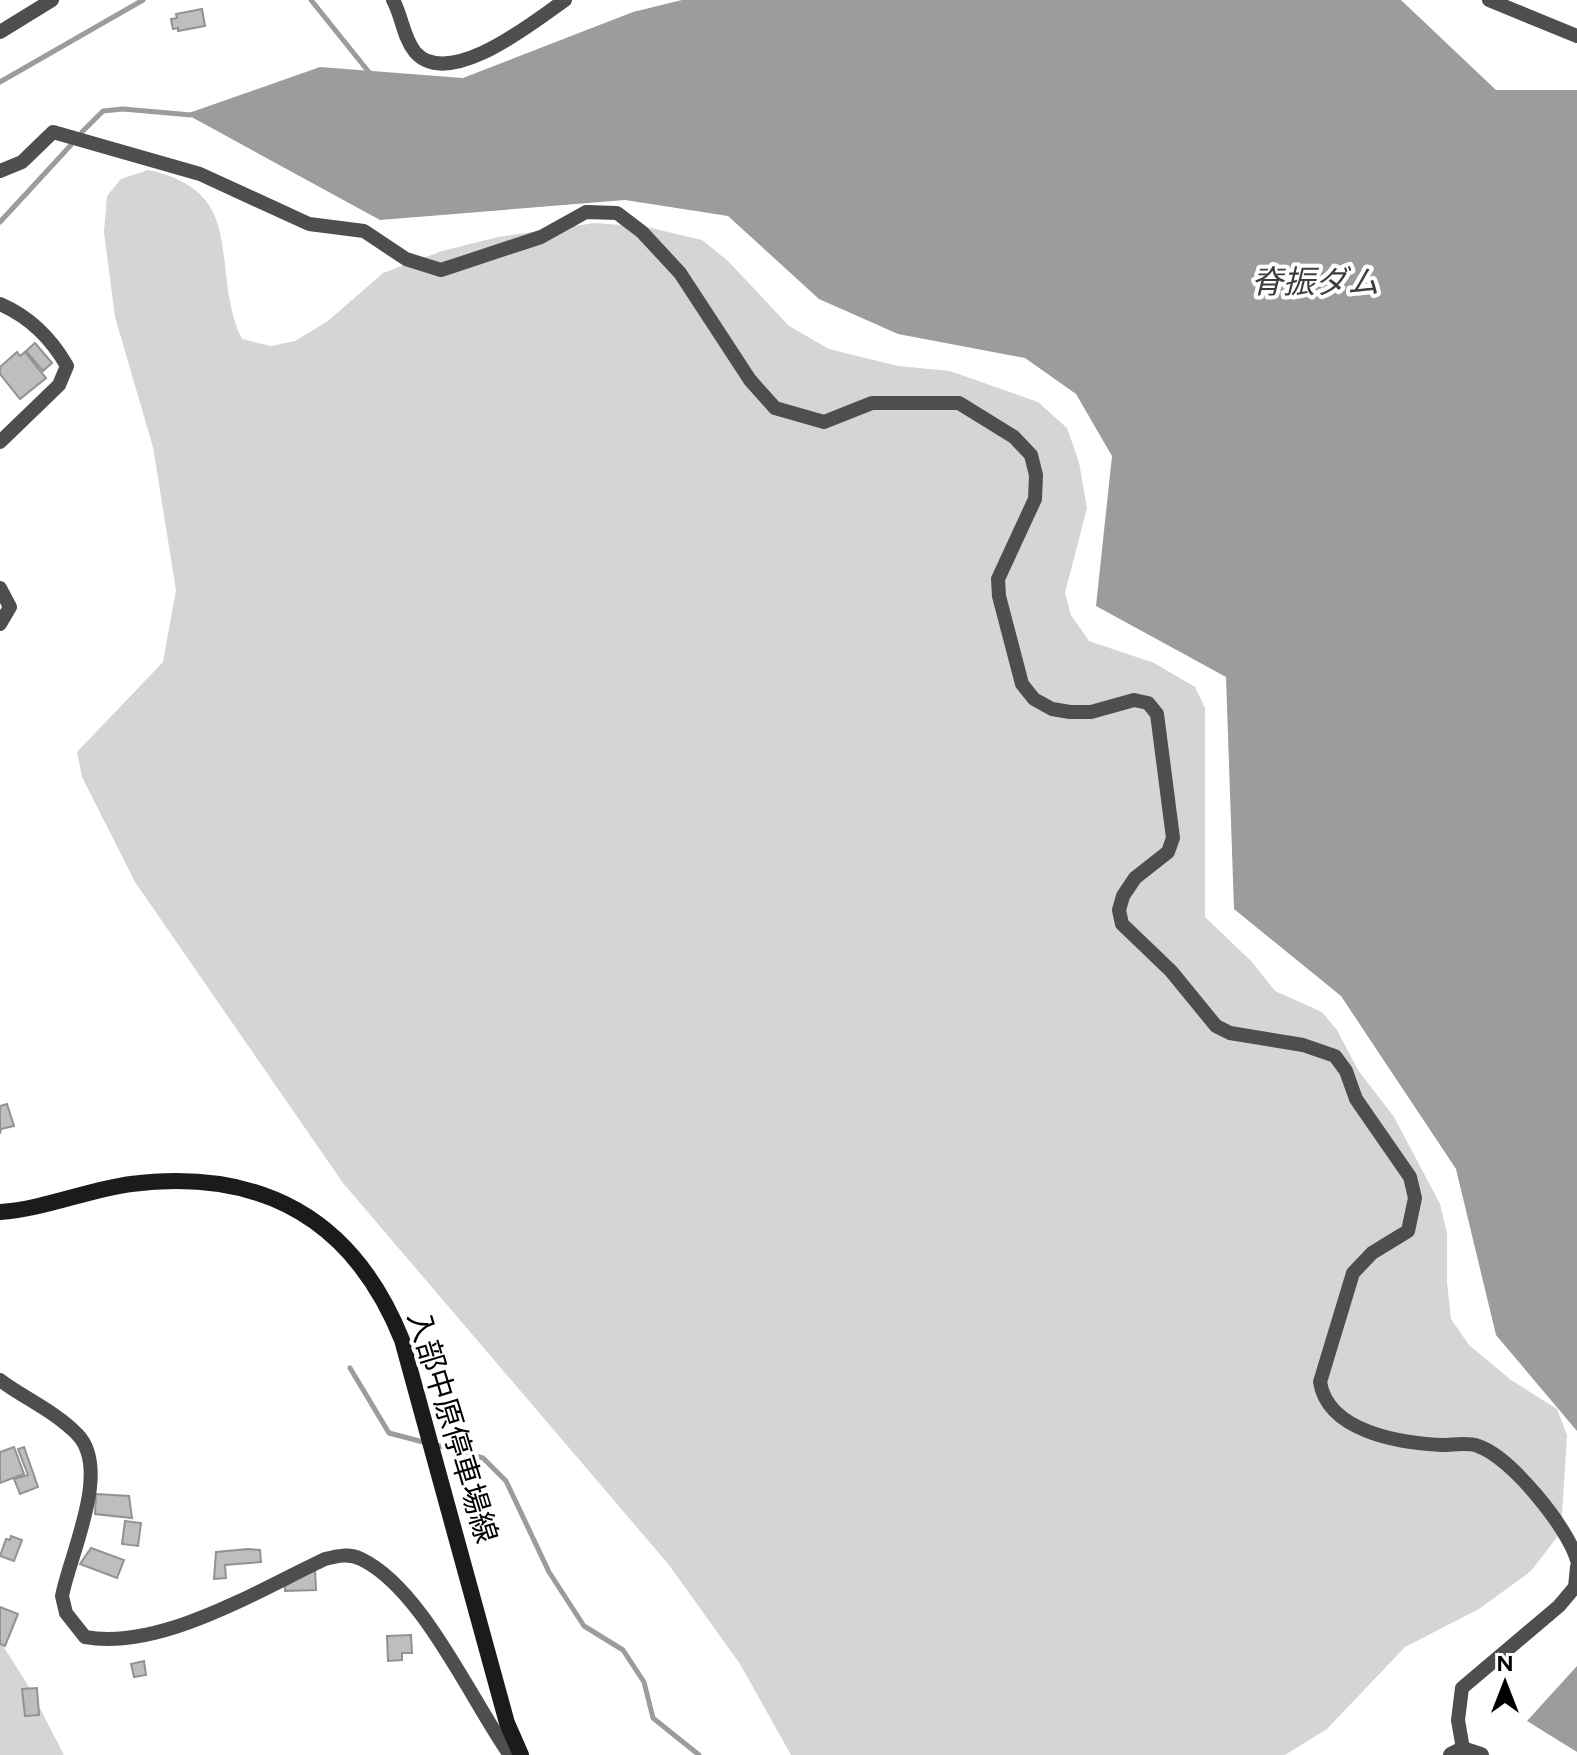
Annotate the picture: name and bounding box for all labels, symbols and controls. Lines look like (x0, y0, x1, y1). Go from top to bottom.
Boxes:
water label: 脊振ダム (1251, 263, 1379, 301)
street label: 入部中原停車場線 (400, 1307, 506, 1547)
north arrow (1465, 1643, 1545, 1723)
text: N (1496, 1650, 1514, 1677)

